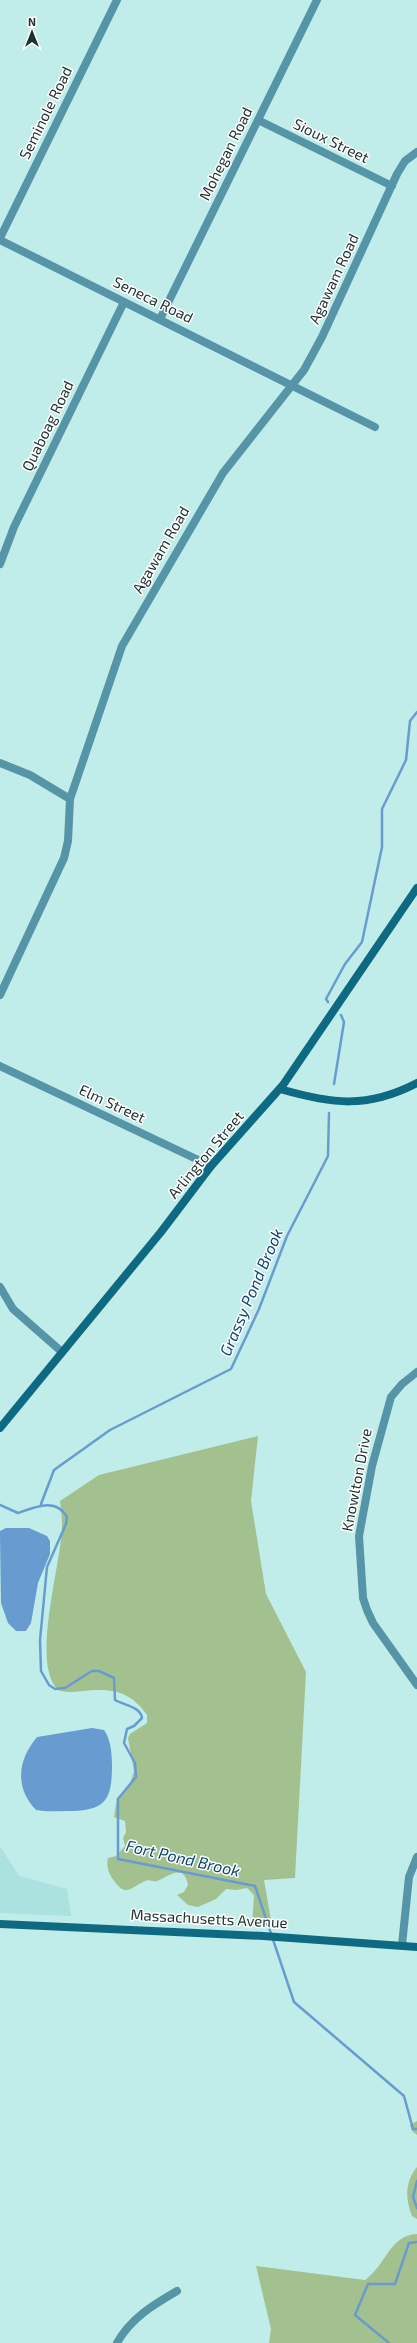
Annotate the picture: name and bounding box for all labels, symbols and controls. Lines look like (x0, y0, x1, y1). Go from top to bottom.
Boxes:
north arrow (12, 12, 52, 52)
text: N (28, 15, 36, 28)
street label: Seminole Road (15, 63, 75, 162)
street label: Mohegan Road (195, 104, 255, 203)
street label: Sioux Street (291, 114, 373, 166)
street label: Agawam Road (304, 231, 362, 327)
street label: Seneca Road (111, 272, 196, 326)
street label: Quaboag Road (17, 377, 78, 474)
street label: Agawam Road (128, 503, 192, 596)
street label: Elm Street (76, 1080, 149, 1126)
street label: Arlington Street (163, 1107, 247, 1202)
water label: Grassy Pond Brook (215, 1225, 287, 1359)
street label: Knowlton Drive (337, 1427, 375, 1533)
water label: Fort Pond Brook (124, 1835, 242, 1880)
street label: Massachusetts Avenue (130, 1905, 288, 1931)

